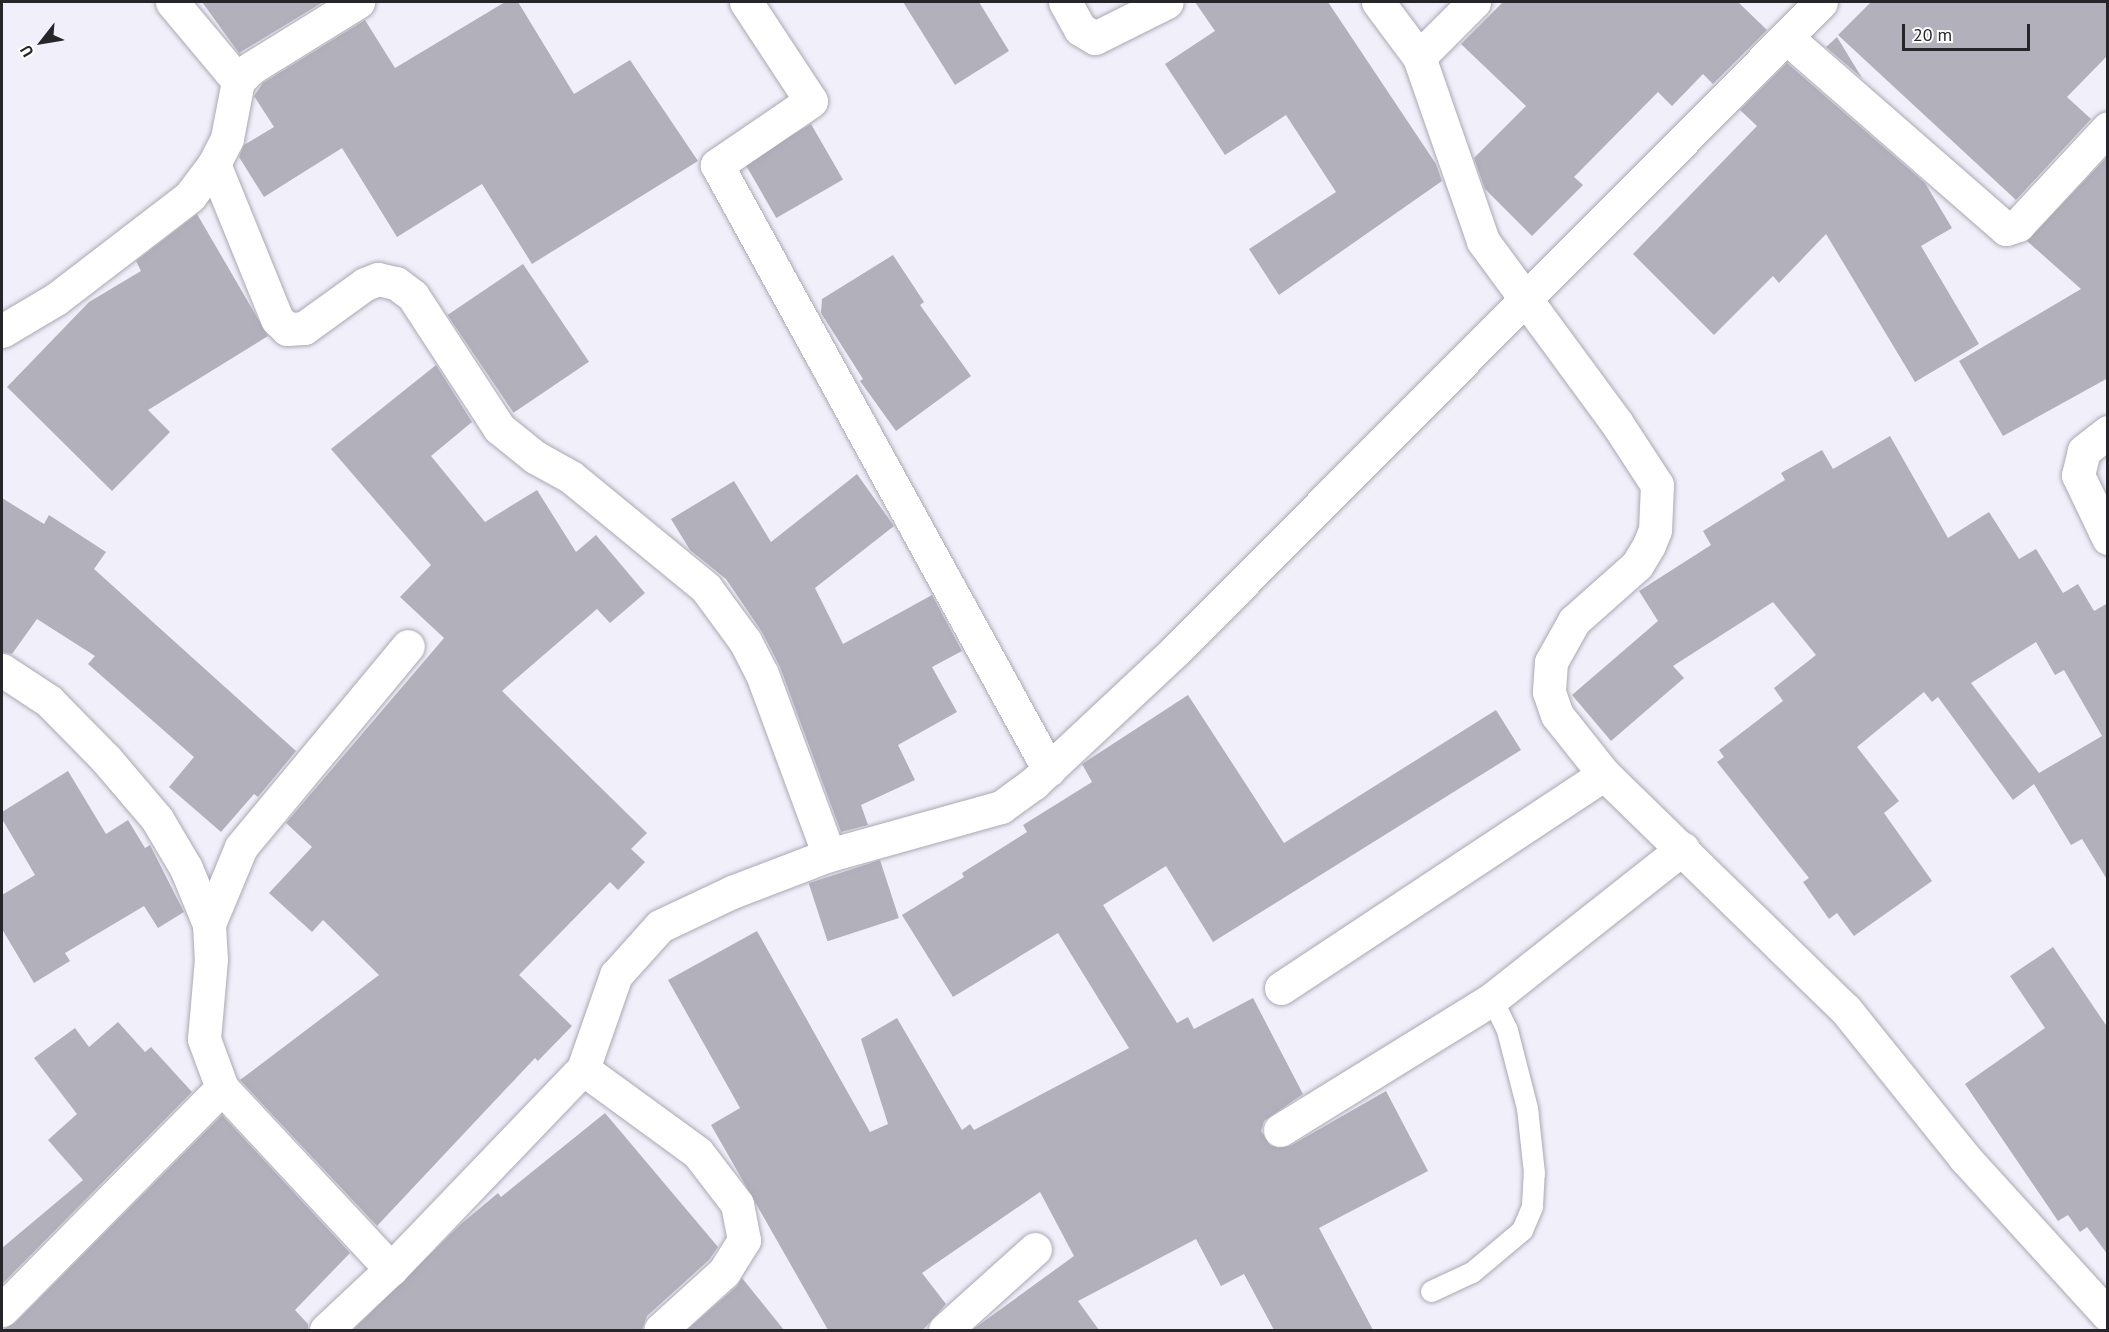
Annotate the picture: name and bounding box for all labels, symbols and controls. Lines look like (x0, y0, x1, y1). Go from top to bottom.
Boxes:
north arrow (12, 12, 72, 72)
scale bar (1905, 12, 2032, 50)
text: 20 m (1913, 23, 1952, 46)
text: U (15, 42, 38, 61)

